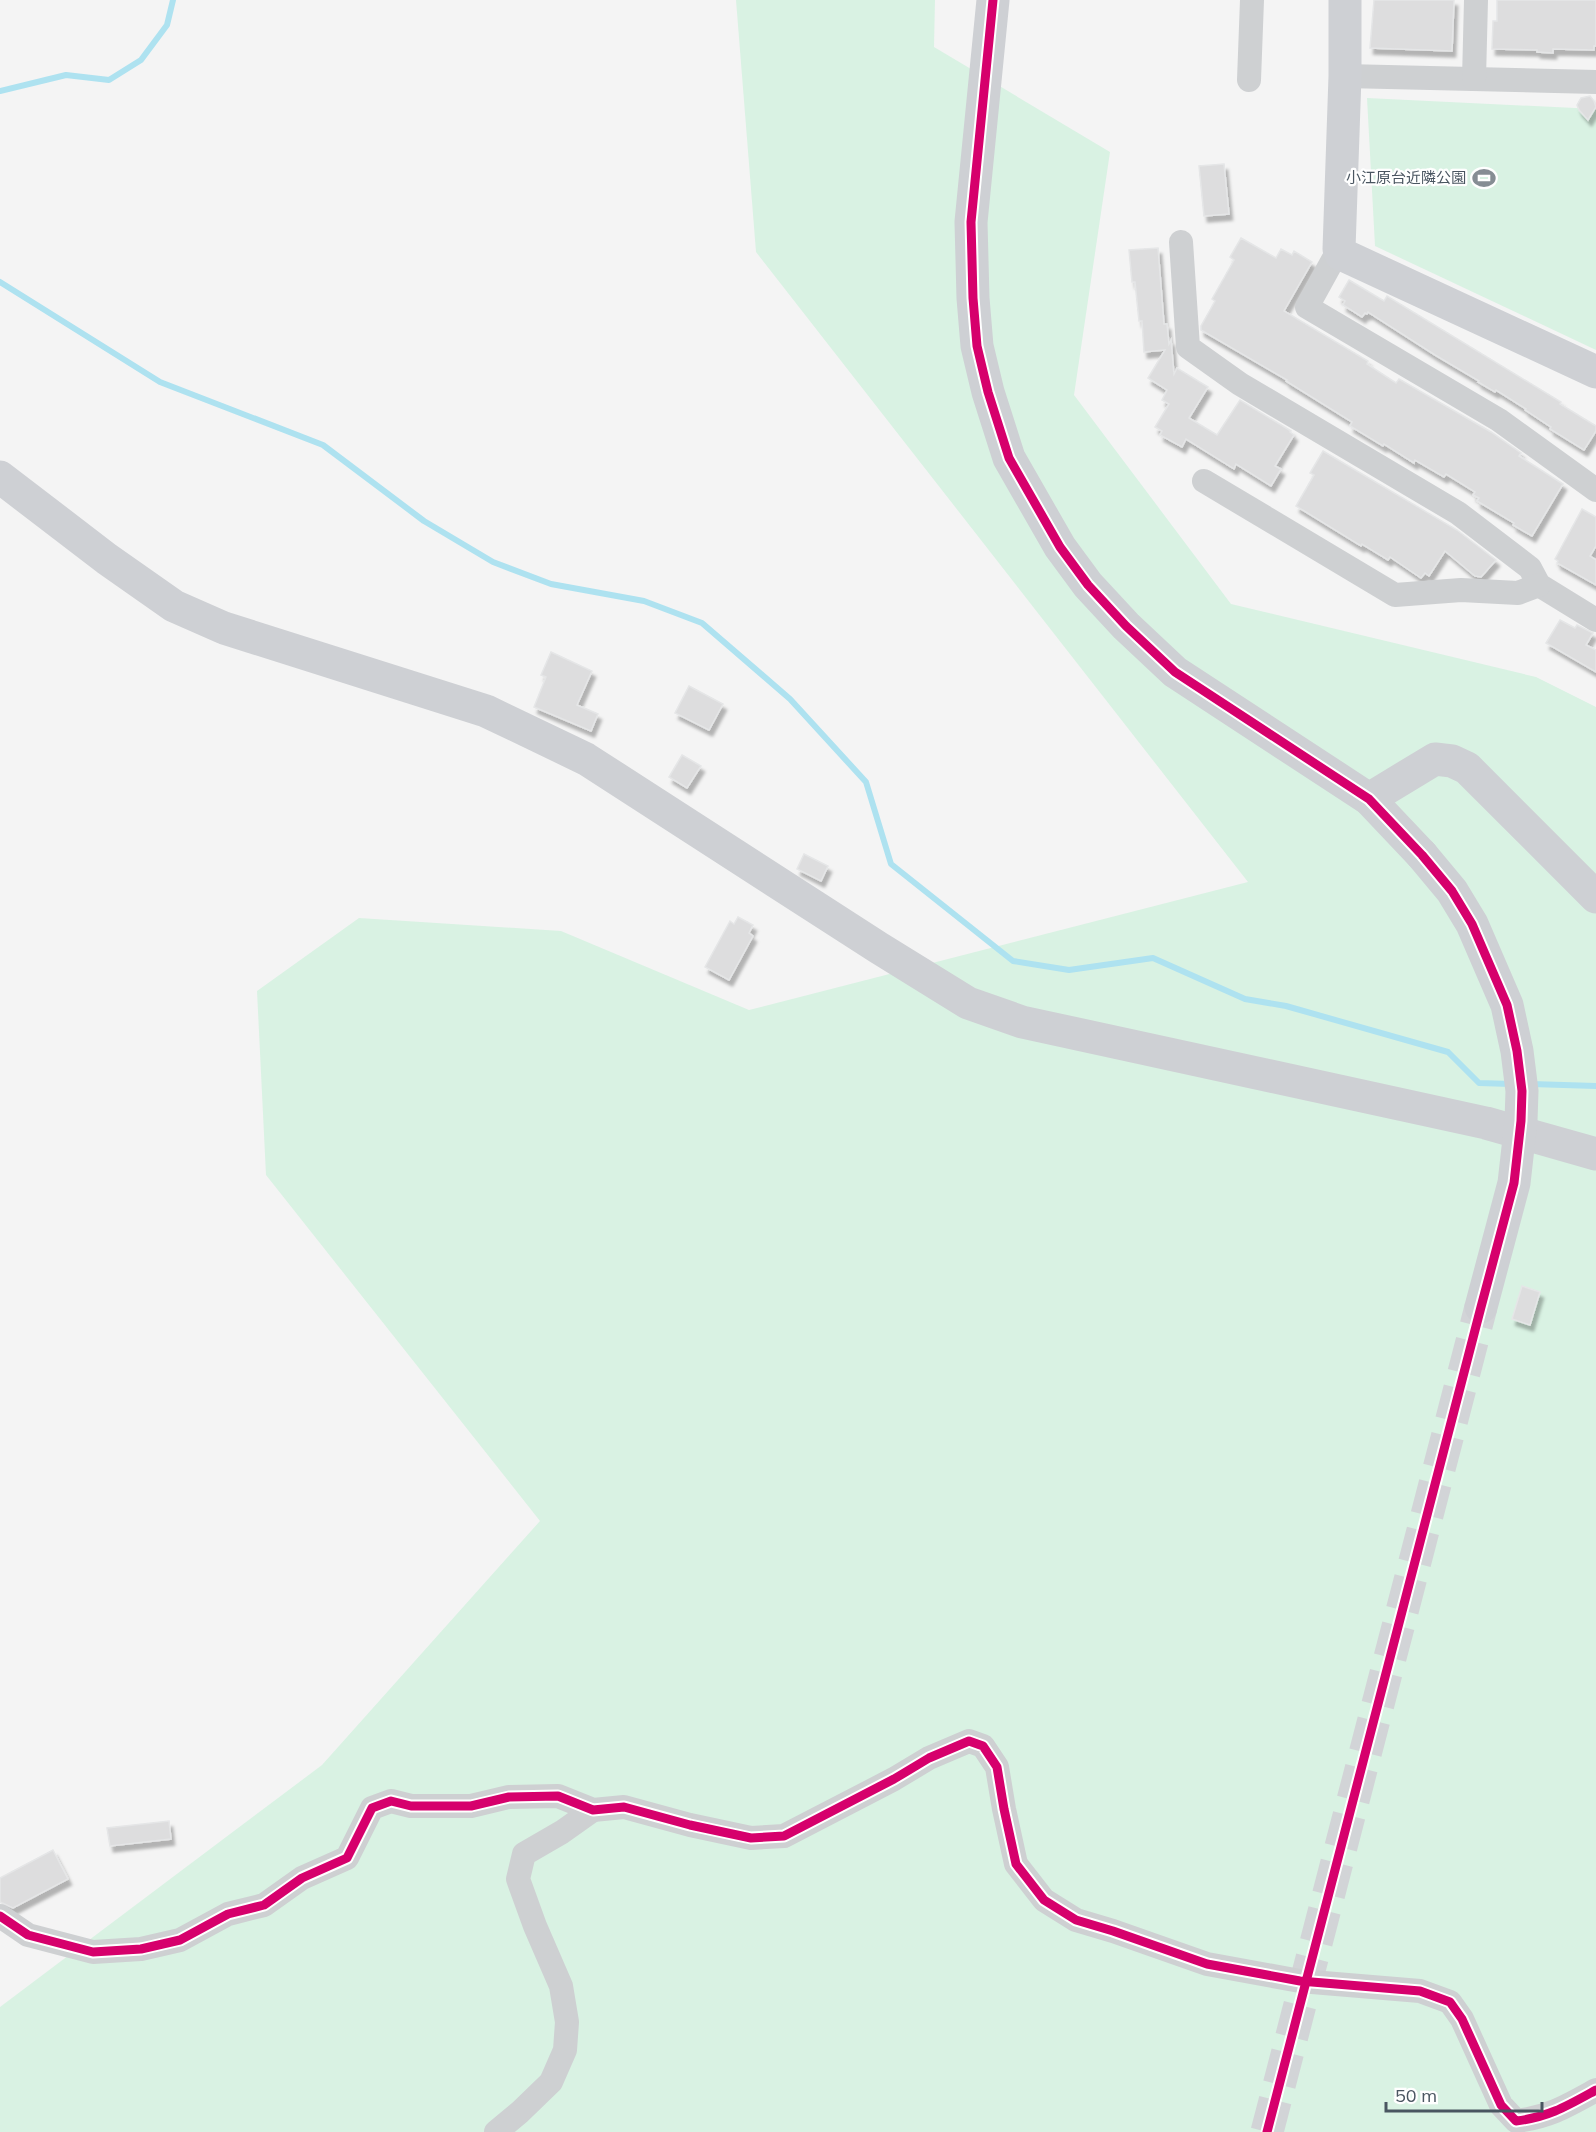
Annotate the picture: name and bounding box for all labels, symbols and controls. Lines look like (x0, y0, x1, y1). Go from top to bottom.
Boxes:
sports icon: 小江原台近隣公園 (1471, 165, 1497, 191)
place label: 小江原台近隣公園 (1346, 168, 1466, 187)
scale bar (1386, 2075, 1542, 2113)
text: 50 m (1395, 2084, 1437, 2107)

